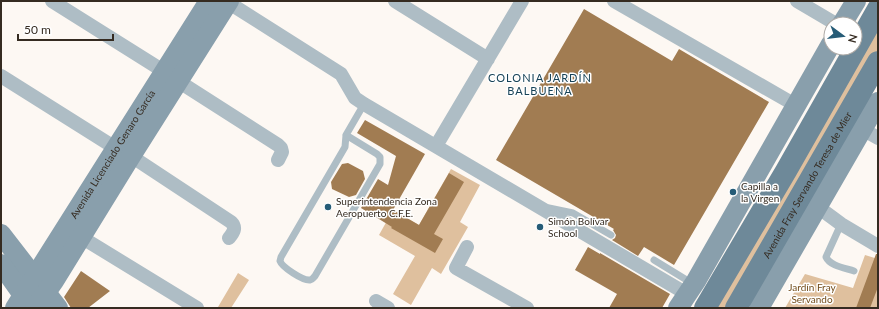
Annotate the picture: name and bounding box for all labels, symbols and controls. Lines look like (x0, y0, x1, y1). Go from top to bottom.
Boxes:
scale bar (18, 16, 113, 42)
north arrow (823, 16, 863, 56)
text: 50 m (24, 22, 51, 37)
text: N (846, 33, 861, 44)
district label: COLONIA JARDÍN BALBUENA (488, 71, 592, 97)
street label: Avenida Licenciado Genaro García (67, 88, 157, 221)
street label: Avenida Fray Servando Teresa de Mier (760, 109, 854, 260)
place label: Capilla a la Virgen (741, 180, 779, 204)
marker: Capilla a la Virgen (728, 187, 738, 197)
place label: Superintendencia Zona Aeropuerto C.F.E. (336, 195, 437, 219)
marker: Superintendencia Zona Aeropuerto C.F.E. (323, 202, 333, 212)
place label: Simón Bolívar School (548, 215, 609, 239)
marker: Simón Bolívar School (535, 222, 545, 232)
park label: Jardín Fray Servando (788, 281, 837, 305)

